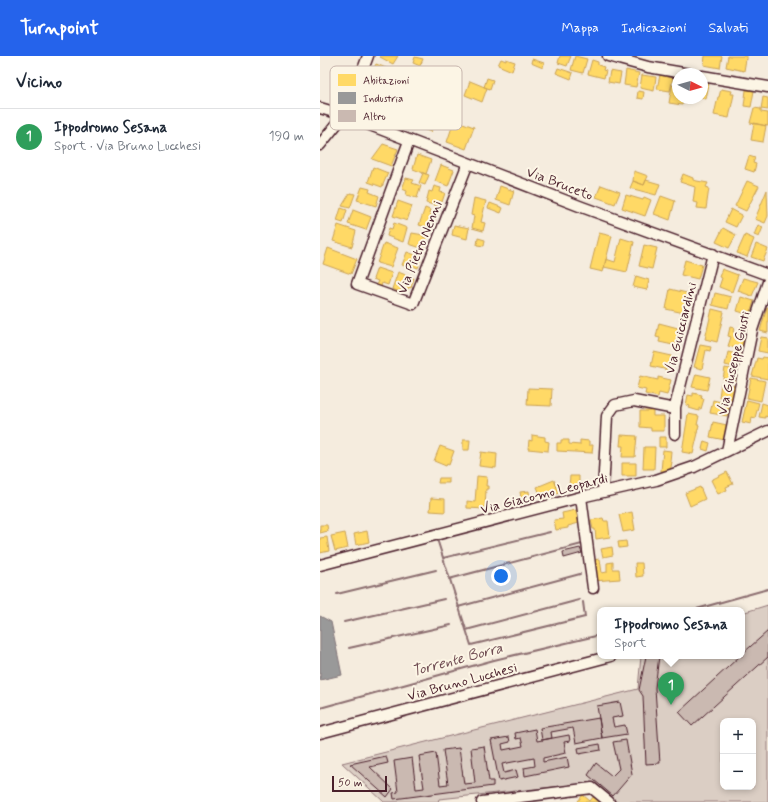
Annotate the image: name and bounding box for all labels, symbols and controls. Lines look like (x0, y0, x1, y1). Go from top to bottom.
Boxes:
text: Turnpoint (20, 16, 99, 41)
text: Mappa (561, 19, 599, 37)
text: Indicazioni (621, 19, 686, 37)
text: Salvati (708, 19, 748, 37)
legend (330, 66, 462, 130)
north arrow (672, 68, 708, 104)
text: Vicino (16, 71, 62, 93)
text: Abitazioni (363, 74, 410, 88)
text: Industria (363, 92, 403, 106)
text: Altro (363, 110, 386, 124)
text: Ippodromo Sesana (54, 118, 167, 138)
text: 1 (26, 128, 32, 145)
text: 190 m (269, 128, 304, 145)
text: Sport · Via Bruno Lucchesi (54, 138, 201, 155)
street label: Via Bruceto (524, 163, 596, 205)
street label: Via Pietro Nenni (393, 198, 447, 297)
street label: Via Guicciardini (661, 280, 701, 376)
street label: Via Giuseppe Giusti (713, 309, 755, 417)
street label: Via Giacomo Leopardi (479, 469, 610, 518)
your location (491, 566, 511, 586)
popup (597, 607, 745, 659)
text: Ippodromo Sesana (614, 615, 728, 635)
text: Sport (614, 635, 647, 652)
water label: Torrente Borra (410, 638, 506, 682)
street label: Via Bruno Lucchesi (405, 659, 519, 705)
pin: 1 (658, 672, 684, 705)
map controls (720, 718, 756, 790)
button: + (720, 718, 756, 754)
button: − (720, 754, 756, 790)
scale bar (332, 774, 387, 793)
text: 50 m (338, 776, 363, 790)

